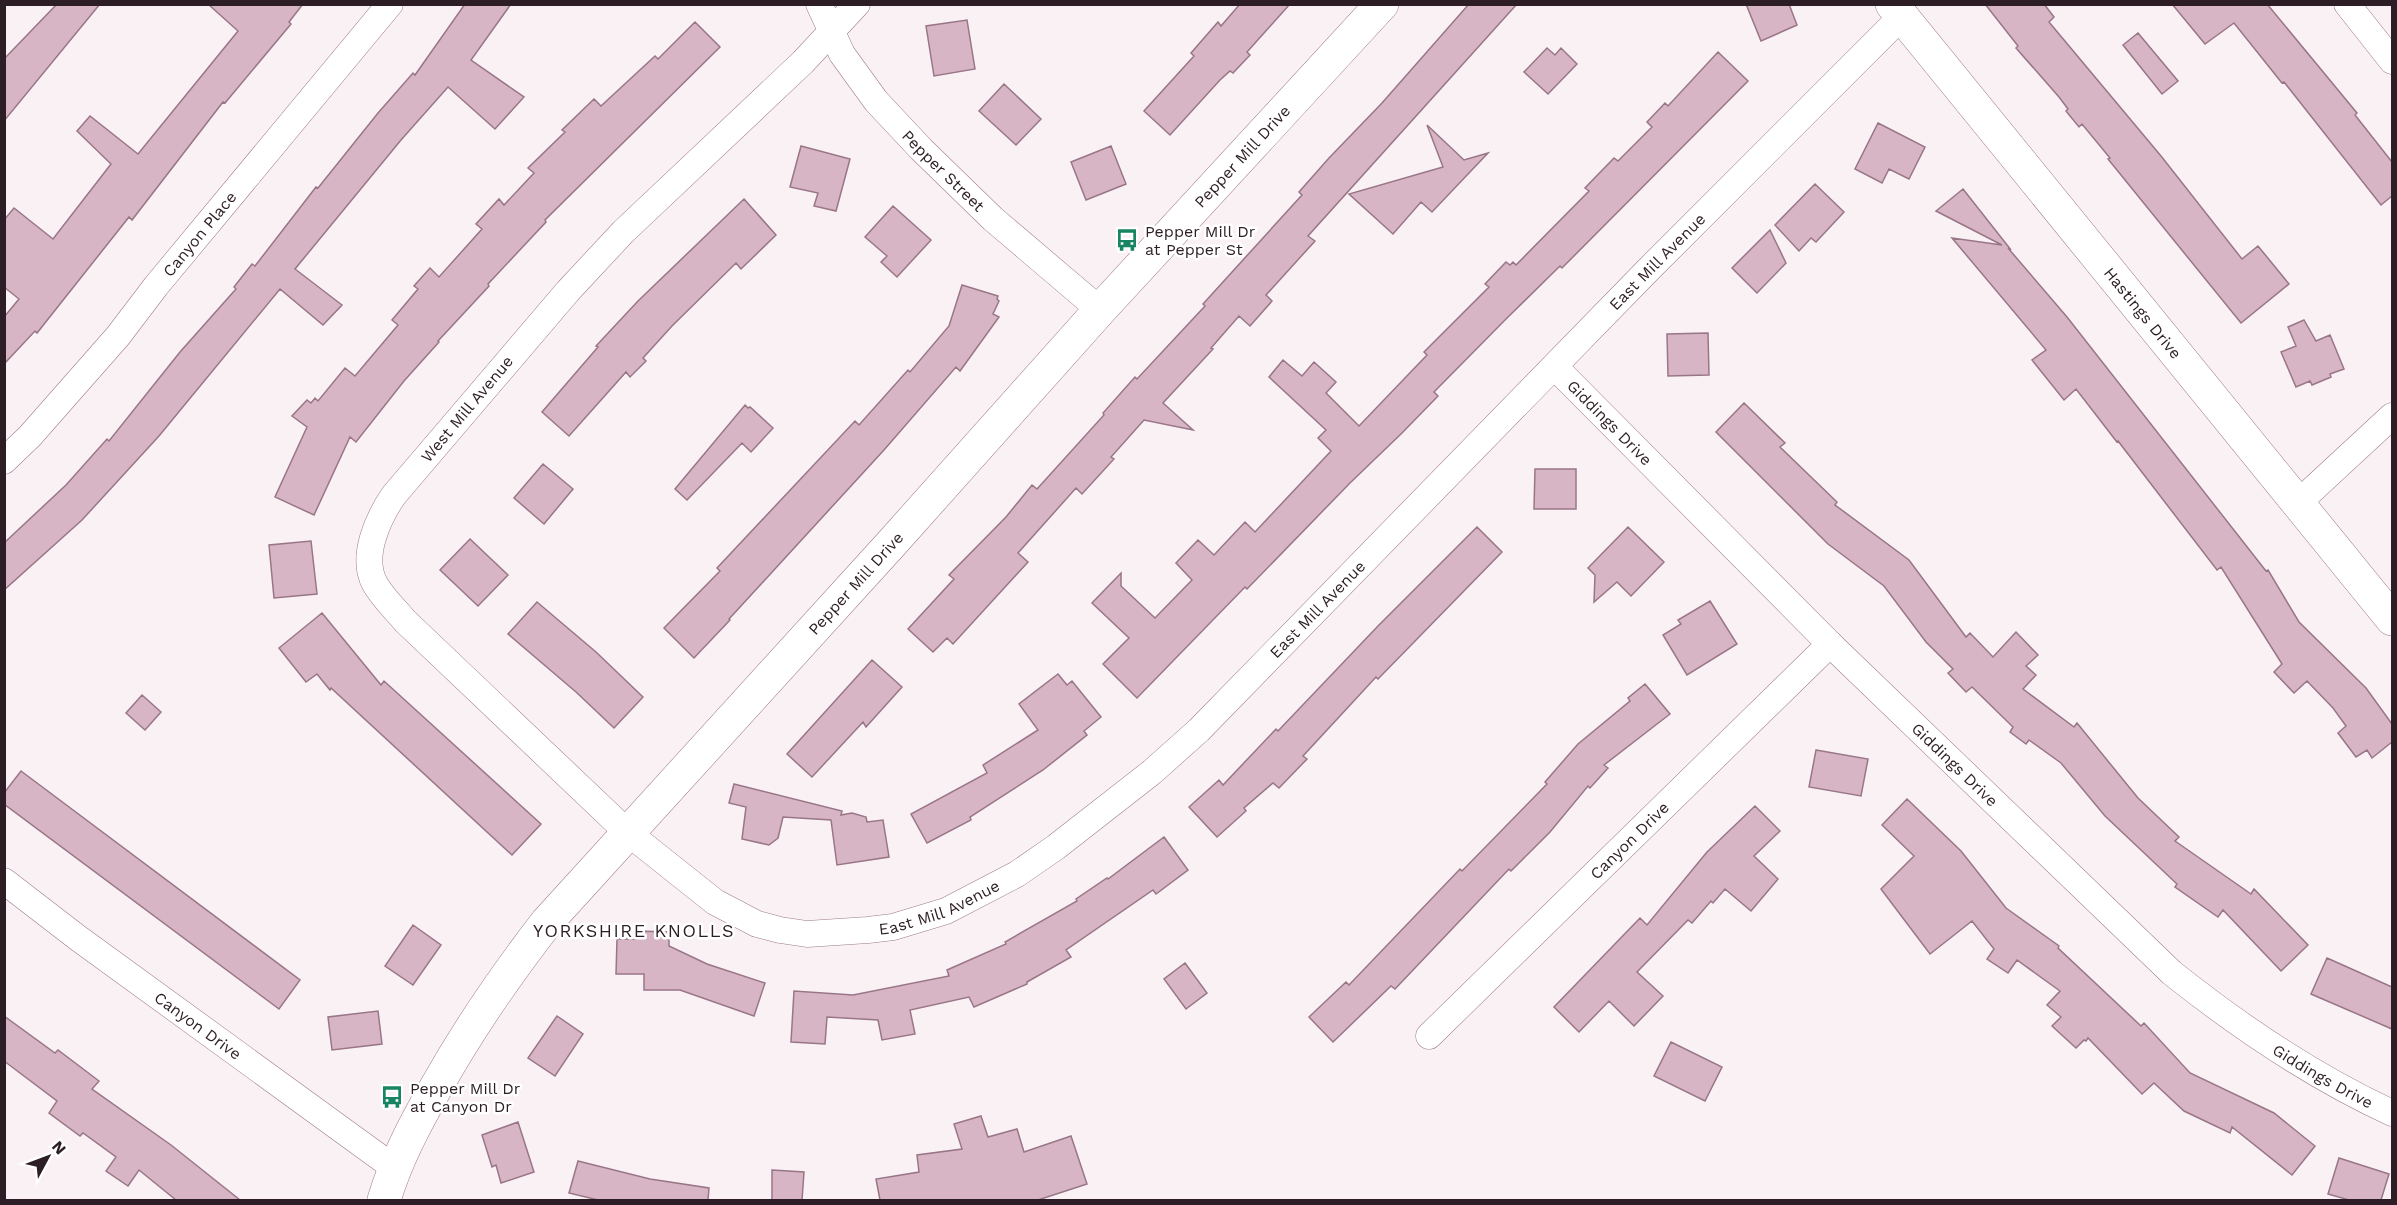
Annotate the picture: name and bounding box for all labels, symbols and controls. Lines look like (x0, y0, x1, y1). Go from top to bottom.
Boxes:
street label: Pepper Mill Drive (1190, 101, 1294, 211)
street label: Pepper Street (898, 126, 989, 215)
street label: Canyon Place (159, 187, 240, 280)
street label: East Mill Avenue (1605, 209, 1709, 314)
place label: Pepper Mill Dr at Pepper St (1145, 222, 1256, 259)
bus stop icon: Pepper Mill Dr at Pepper St (1114, 227, 1140, 253)
street label: Hastings Drive (2100, 263, 2186, 362)
street label: West Mill Avenue (417, 352, 517, 466)
street label: Giddings Drive (1564, 376, 1656, 469)
street label: Pepper Mill Drive (804, 528, 907, 638)
street label: East Mill Avenue (1265, 556, 1369, 662)
street label: Giddings Drive (1908, 719, 2002, 810)
street label: Canyon Drive (1586, 798, 1673, 883)
street label: East Mill Avenue (878, 875, 1003, 938)
district label: YORKSHIRE KNOLLS (533, 920, 735, 941)
street label: Canyon Drive (151, 987, 245, 1063)
street label: Giddings Drive (2269, 1040, 2376, 1112)
place label: Pepper Mill Dr at Canyon Dr (410, 1079, 521, 1116)
bus stop icon: Pepper Mill Dr at Canyon Dr (379, 1084, 405, 1110)
north arrow (18, 1127, 78, 1187)
text: N (48, 1137, 70, 1158)

